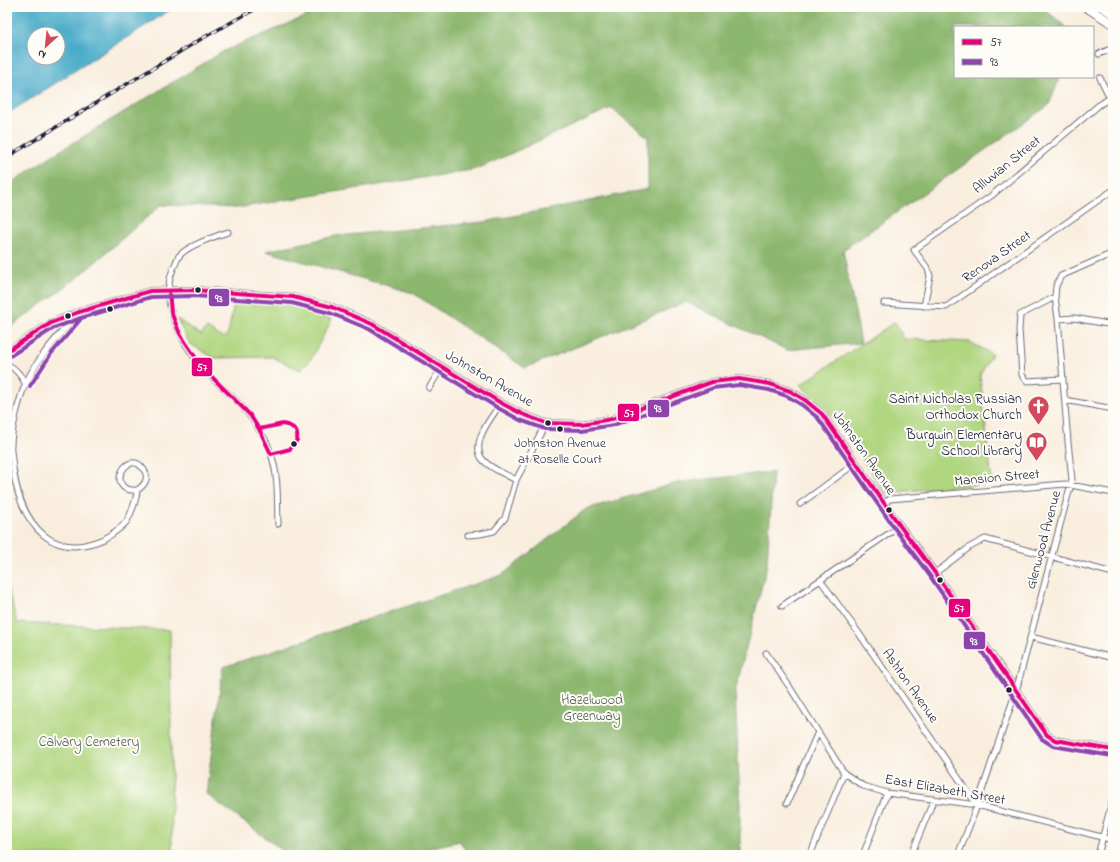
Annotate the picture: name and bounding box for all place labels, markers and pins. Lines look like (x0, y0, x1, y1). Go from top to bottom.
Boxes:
unlabelled marker (193, 285, 203, 295)
unlabelled marker (105, 304, 115, 314)
unlabelled marker (63, 311, 73, 321)
place label: Saint Nicholas Russian Orthodox Church (889, 389, 1022, 426)
church icon: Saint Nicholas Russian Orthodox Church (1025, 394, 1051, 427)
unlabelled marker (543, 418, 553, 428)
marker: Johnston Avenue at Roselle Court (555, 424, 565, 434)
place label: Burgwin Elementary School Library (905, 425, 1022, 463)
library icon: Burgwin Elementary School Library (1024, 430, 1050, 463)
place label: Johnston Avenue at Roselle Court (514, 434, 606, 469)
unlabelled marker (289, 439, 299, 449)
unlabelled marker (884, 505, 894, 515)
unlabelled marker (935, 575, 945, 585)
unlabelled marker (1004, 685, 1014, 695)

